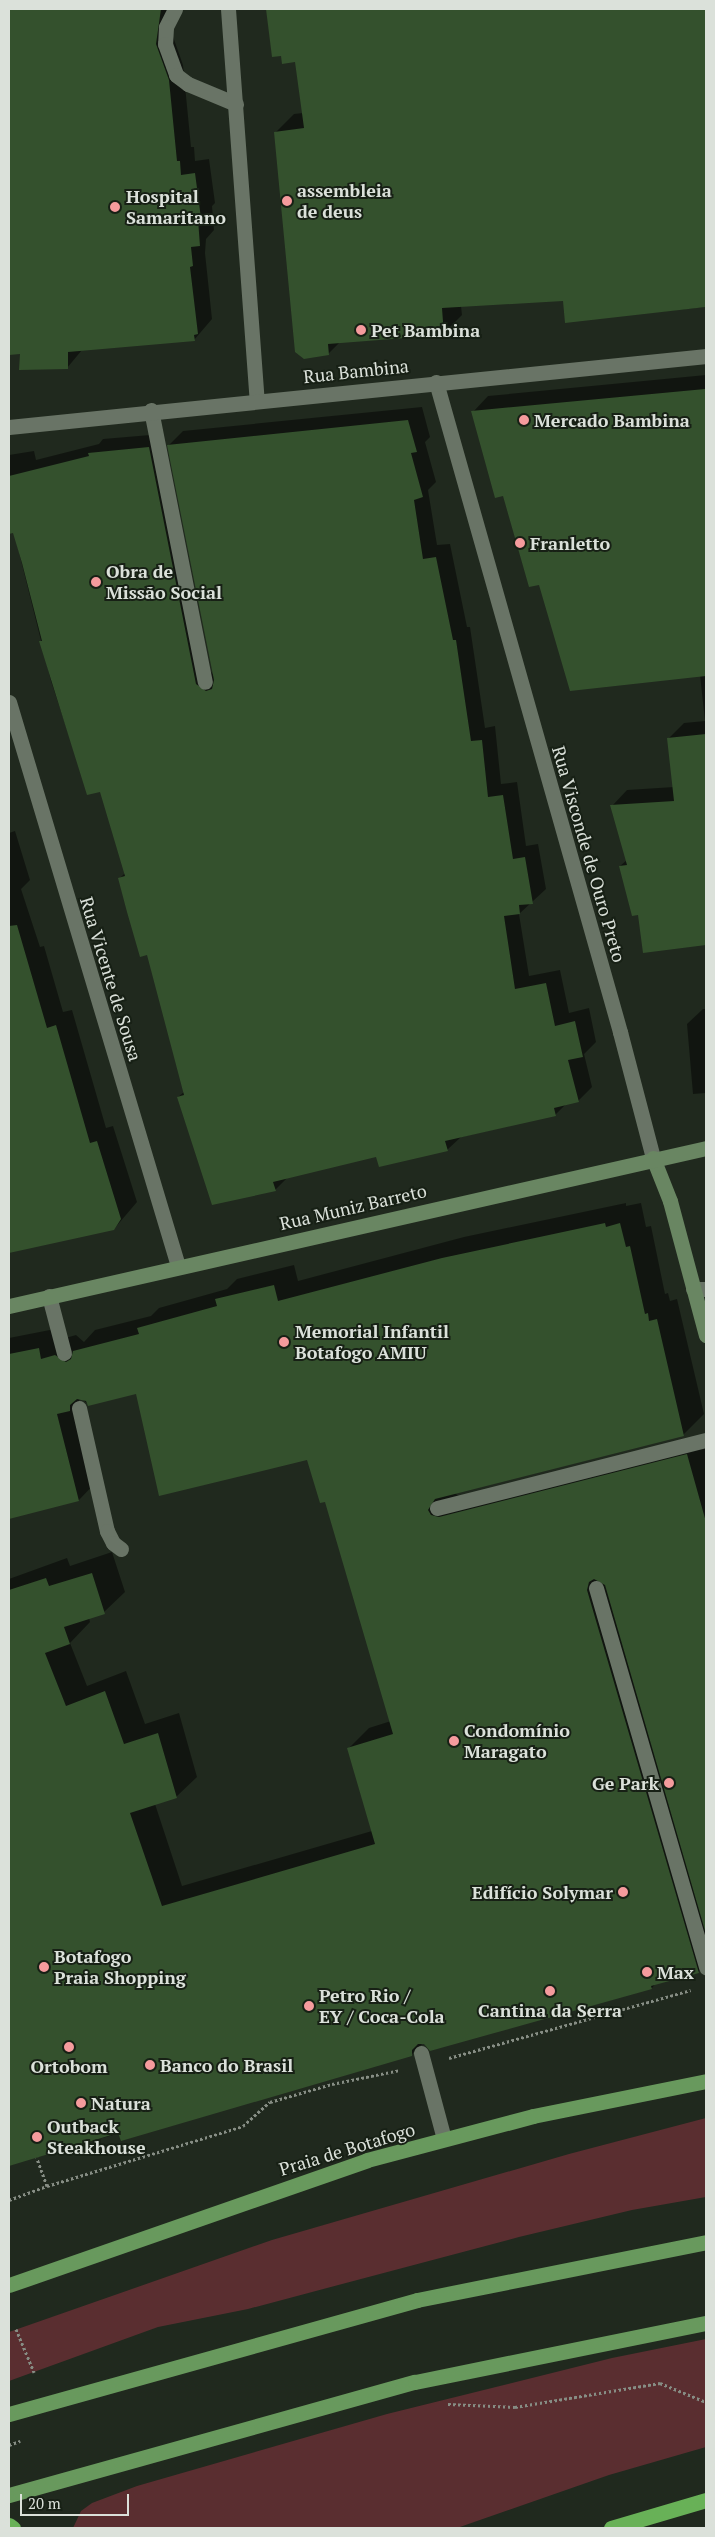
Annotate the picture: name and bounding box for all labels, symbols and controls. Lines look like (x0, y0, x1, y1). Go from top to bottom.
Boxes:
place label: assembleia de deus (297, 180, 392, 222)
place label: Hospital Samaritano (126, 186, 226, 228)
marker: assembleia de deus (281, 195, 293, 207)
marker: Hospital Samaritano (108, 200, 122, 214)
place label: Pet Bambina (371, 319, 480, 341)
marker: Pet Bambina (355, 324, 367, 336)
street label: Rua Bambina (302, 355, 410, 387)
place label: Mercado Bambina (534, 409, 690, 431)
marker: Mercado Bambina (518, 414, 530, 426)
place label: Franletto (530, 532, 610, 554)
marker: Franletto (514, 537, 526, 549)
place label: Obra de Missão Social (106, 561, 222, 604)
marker: Obra de Missão Social (90, 576, 102, 588)
street label: Rua Visconde de Ouro Preto (548, 743, 630, 965)
street label: Rua Vicente de Sousa (76, 894, 146, 1064)
street label: Rua Muniz Barreto (277, 1180, 429, 1234)
place label: Memorial Infantil Botafogo AMIU (295, 1321, 449, 1364)
marker: Memorial Infantil Botafogo AMIU (277, 1335, 291, 1349)
place label: Condomínio Maragato (464, 1720, 570, 1762)
marker: Condomínio Maragato (448, 1735, 460, 1747)
place label: Ge Park (592, 1772, 659, 1794)
marker: Ge Park (663, 1777, 675, 1789)
place label: Edifício Solymar (472, 1881, 613, 1903)
marker: Edifício Solymar (617, 1886, 629, 1898)
place label: Botafogo Praia Shopping (54, 1946, 186, 1988)
marker: Botafogo Praia Shopping (38, 1961, 50, 1973)
place label: Max (657, 1961, 694, 1983)
marker: Max (641, 1966, 653, 1978)
place label: Petro Rio / EY / Coca-Cola (319, 1985, 445, 2028)
marker: Cantina da Serra (544, 1985, 556, 1997)
place label: Cantina da Serra (478, 1999, 622, 2021)
marker: Petro Rio / EY / Coca-Cola (303, 2000, 315, 2012)
marker: Ortobom (63, 2041, 75, 2053)
place label: Banco do Brasil (160, 2054, 293, 2076)
place label: Ortobom (30, 2055, 108, 2077)
marker: Banco do Brasil (144, 2059, 156, 2071)
place label: Natura (91, 2092, 151, 2114)
marker: Natura (75, 2097, 87, 2109)
place label: Outback Steakhouse (47, 2116, 146, 2158)
street label: Praia de Botafogo (277, 2118, 417, 2180)
marker: Outback Steakhouse (31, 2131, 43, 2143)
scale bar (22, 2484, 131, 2516)
text: 20 m (28, 2493, 61, 2513)

